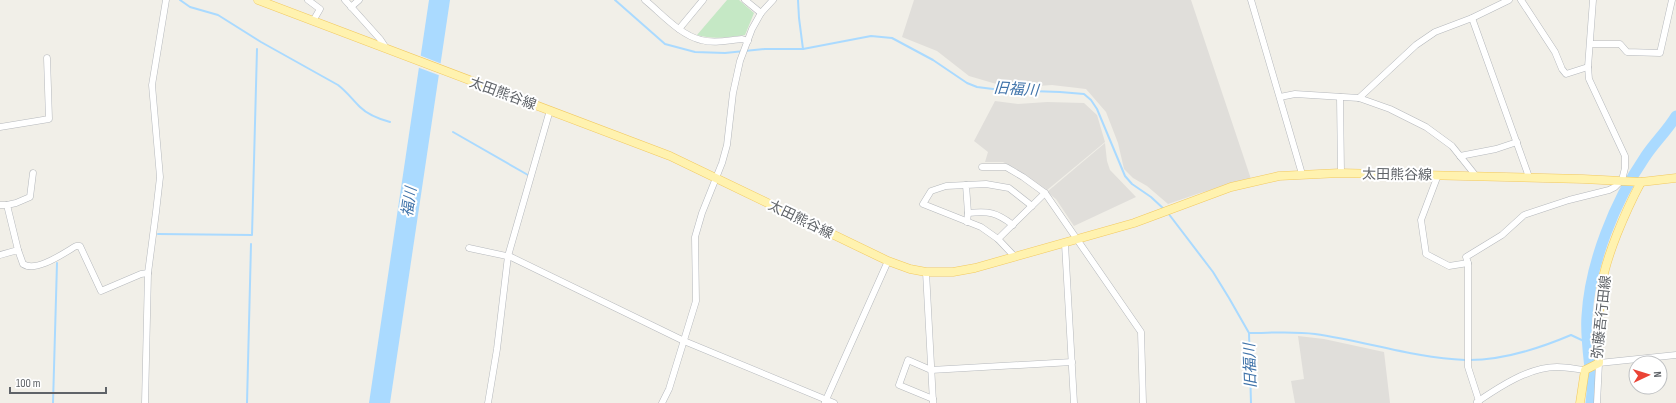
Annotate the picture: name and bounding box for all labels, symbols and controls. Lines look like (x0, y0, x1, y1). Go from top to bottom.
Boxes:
street label: 太田熊谷線 (467, 74, 539, 113)
water label: 旧福川 (993, 78, 1041, 101)
street label: 太田熊谷線 (1362, 165, 1432, 184)
water label: 福川 (398, 184, 421, 218)
street label: 太田熊谷線 (766, 196, 836, 242)
street label: 弥藤吾行田線 (1589, 274, 1614, 360)
water label: 旧福川 (1240, 341, 1261, 389)
north arrow (1628, 355, 1668, 395)
scale bar (10, 369, 106, 395)
text: N (1651, 371, 1664, 378)
text: 100 m (16, 376, 41, 391)

